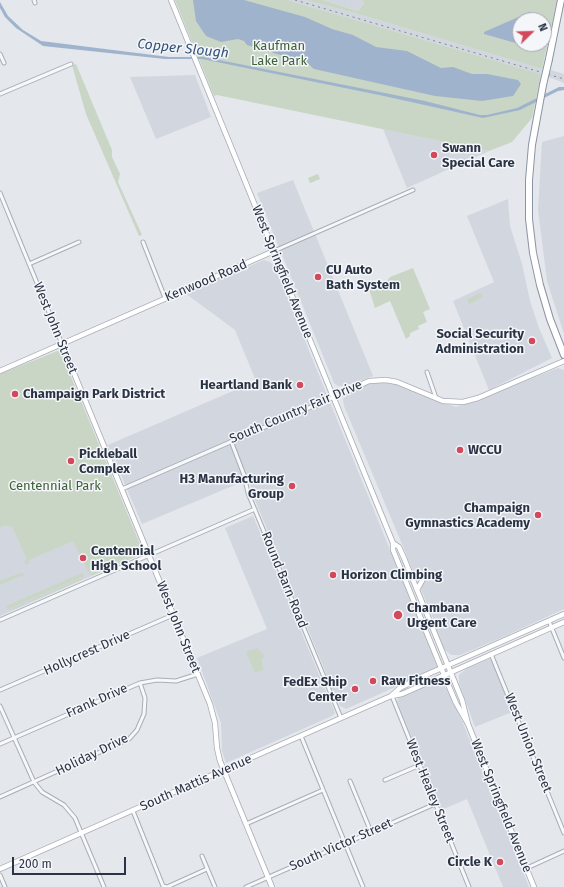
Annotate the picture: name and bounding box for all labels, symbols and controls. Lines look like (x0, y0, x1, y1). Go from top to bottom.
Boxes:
north arrow (512, 12, 552, 52)
text: N (535, 22, 550, 33)
water label: Copper Slough (136, 36, 230, 62)
park label: Kaufman Lake Park (251, 38, 307, 69)
place label: Swann Special Care (442, 140, 515, 171)
marker: Swann Special Care (429, 150, 439, 160)
street label: West Springfield Avenue (248, 203, 316, 341)
street label: Kenwood Road (163, 257, 249, 305)
place label: CU Auto Bath System (326, 262, 400, 293)
marker: CU Auto Bath System (313, 272, 323, 282)
street label: West John Street (30, 280, 80, 376)
place label: Social Security Administration (436, 326, 524, 357)
marker: Social Security Administration (527, 336, 537, 346)
place label: Heartland Bank (200, 377, 292, 393)
street label: South Country Fair Drive (227, 377, 365, 447)
marker: Heartland Bank (295, 380, 305, 390)
place label: Champaign Park District (23, 386, 165, 402)
marker: Champaign Park District (10, 389, 20, 399)
place label: WCCU (468, 442, 502, 458)
marker: WCCU (455, 445, 465, 455)
place label: Pickleball Complex (79, 446, 137, 477)
marker: Pickleball Complex (66, 456, 76, 466)
place label: H3 Manufacturing Group (180, 471, 284, 502)
park label: Centennial Park (9, 478, 101, 494)
marker: H3 Manufacturing Group (287, 481, 297, 491)
place label: Champaign Gymnastics Academy (405, 500, 530, 531)
marker: Champaign Gymnastics Academy (533, 510, 543, 520)
street label: Round Barn Road (258, 529, 310, 631)
place label: Centennial High School (91, 543, 161, 574)
marker: Centennial High School (78, 553, 88, 563)
place label: Horizon Climbing (341, 567, 442, 583)
marker: Horizon Climbing (328, 570, 338, 580)
street label: West John Street (153, 579, 203, 675)
place label: Chambana Urgent Care (407, 600, 477, 631)
marker: Chambana Urgent Care (392, 609, 404, 621)
street label: Hollycrest Drive (41, 627, 133, 679)
place label: Raw Fitness (381, 673, 451, 689)
place label: FedEx Ship Center (283, 674, 347, 705)
marker: Raw Fitness (368, 676, 378, 686)
street label: Frank Drive (64, 680, 130, 722)
marker: FedEx Ship Center (350, 684, 360, 694)
street label: West Union Street (501, 691, 555, 795)
street label: Holiday Drive (53, 731, 131, 779)
street label: West Healey Street (402, 737, 458, 845)
street label: West Springfield Avenue (467, 737, 535, 875)
street label: South Mattis Avenue (138, 751, 254, 815)
street label: South Victor Street (287, 815, 395, 875)
scale bar (14, 849, 128, 875)
place label: Circle K (448, 854, 492, 870)
text: 200 m (19, 857, 52, 871)
marker: Circle K (495, 857, 505, 867)

